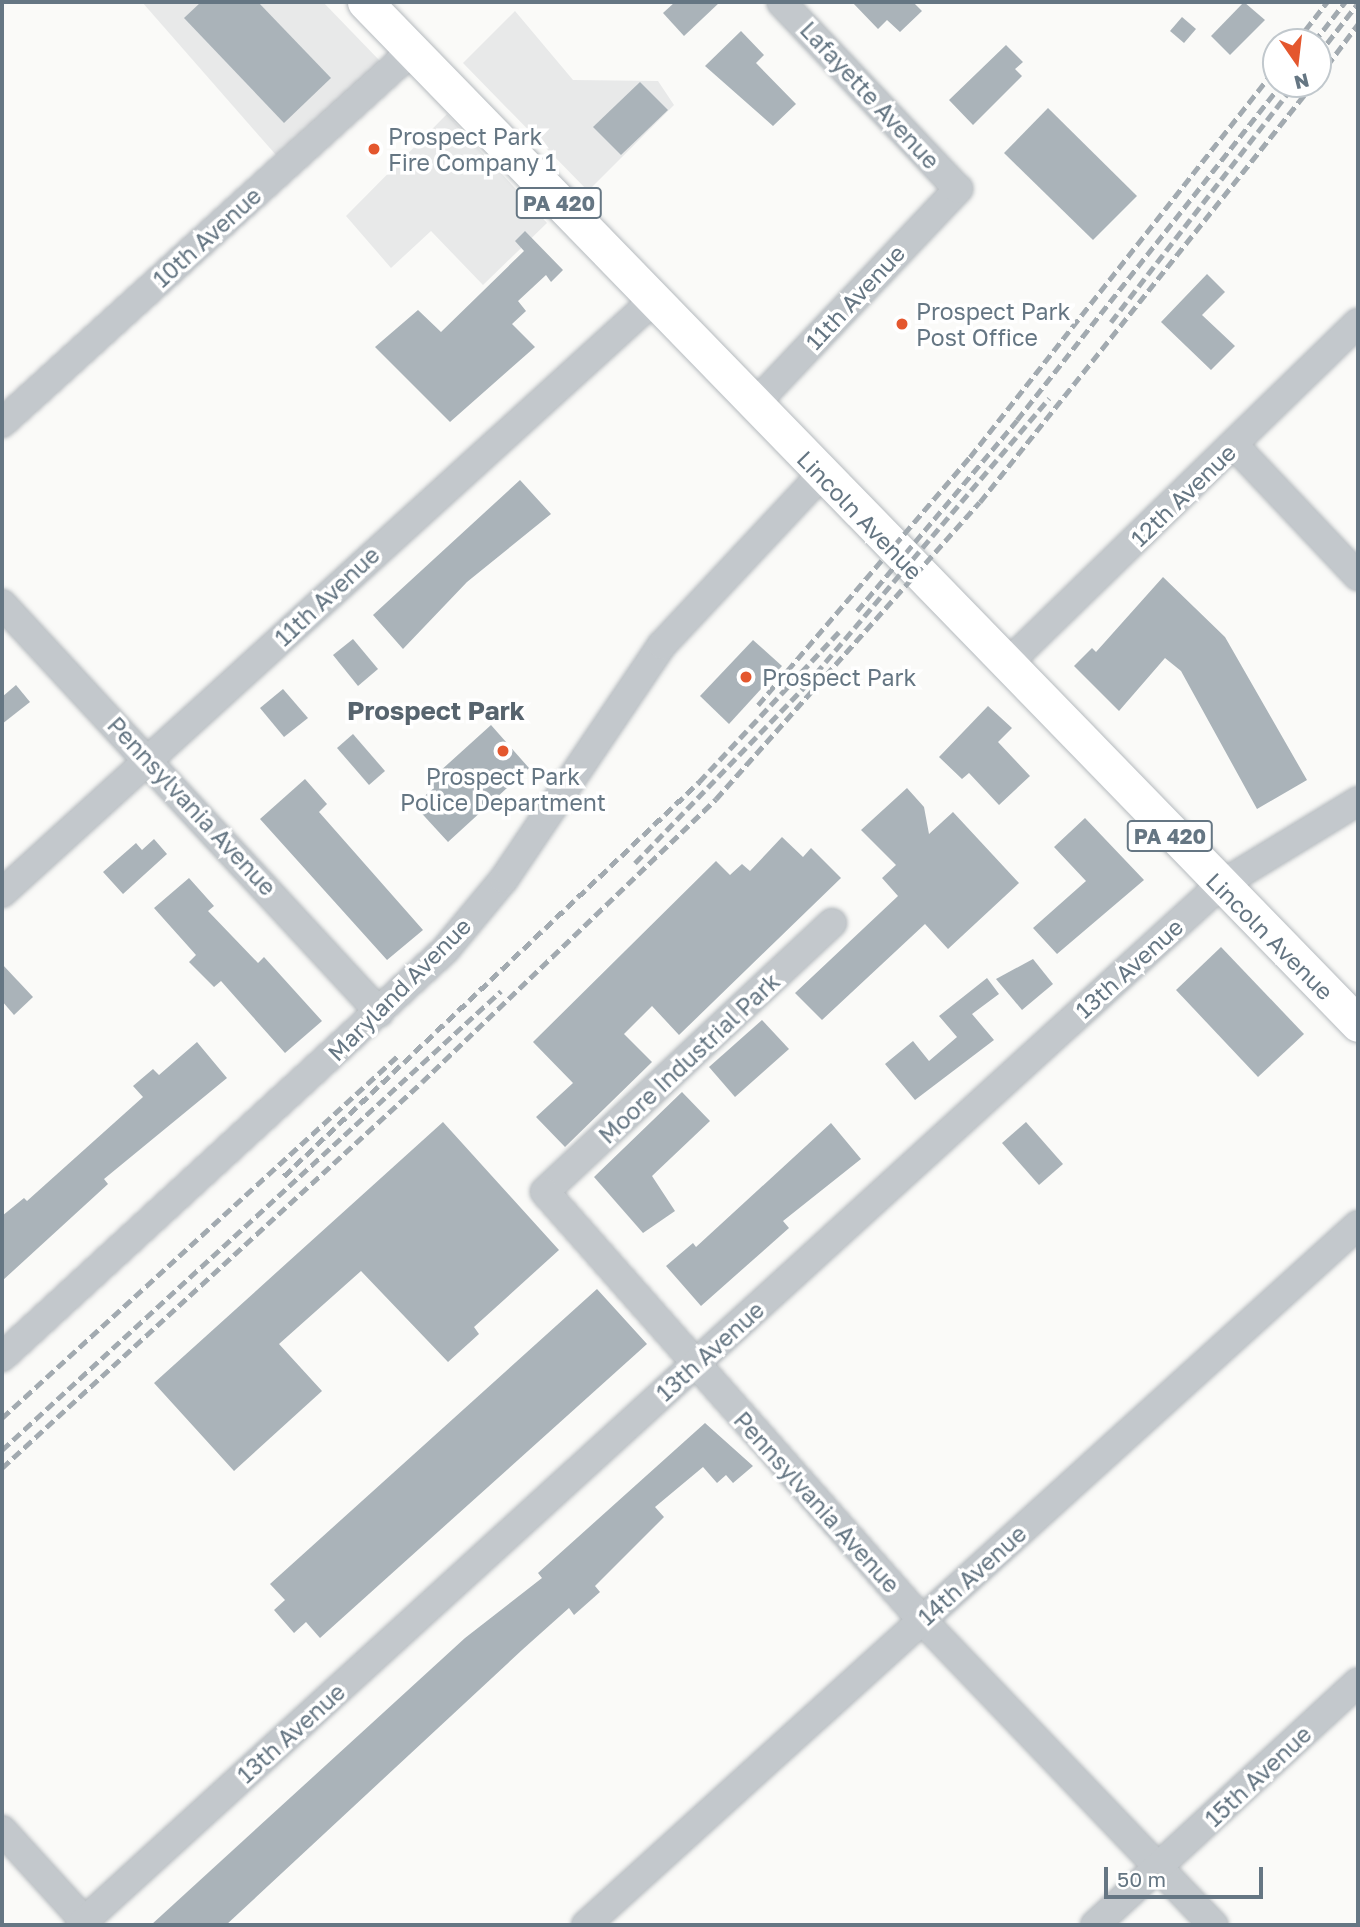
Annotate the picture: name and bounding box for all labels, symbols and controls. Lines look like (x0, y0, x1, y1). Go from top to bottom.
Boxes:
street label: Lafayette Avenue (795, 16, 945, 174)
north arrow (1262, 28, 1332, 98)
text: N (1292, 69, 1312, 95)
place label: Prospect Park Fire Company 1 (388, 122, 556, 176)
marker: Prospect Park Fire Company 1 (366, 141, 382, 157)
street label: 10th Avenue (147, 181, 267, 293)
road number: PA 420 (515, 186, 603, 220)
street label: 11th Avenue (800, 239, 910, 355)
place label: Prospect Park Post Office (916, 297, 1071, 351)
marker: Prospect Park Post Office (894, 316, 910, 332)
street label: 12th Avenue (1125, 438, 1241, 552)
street label: Lincoln Avenue (792, 445, 928, 585)
street label: 11th Avenue (269, 541, 385, 651)
place label: Prospect Park (762, 663, 917, 691)
marker: Prospect Park (736, 667, 756, 687)
district label: Prospect Park (347, 695, 525, 727)
street label: Pennsylvania Avenue (102, 711, 282, 901)
marker: Prospect Park Police Department (495, 743, 511, 759)
place label: Prospect Park Police Department (400, 762, 606, 816)
road number: PA 420 (1126, 818, 1214, 854)
street label: Lincoln Avenue (1201, 867, 1339, 1005)
street label: Maryland Avenue (322, 912, 476, 1066)
street label: 13th Avenue (1070, 913, 1188, 1023)
street label: Moore Industrial Park (593, 967, 785, 1149)
street label: 13th Avenue (651, 1296, 769, 1406)
street label: Pennsylvania Avenue (729, 1406, 905, 1598)
street label: 14th Avenue (912, 1519, 1032, 1631)
street label: 13th Avenue (232, 1678, 350, 1788)
street label: 15th Avenue (1199, 1720, 1317, 1832)
scale bar (1108, 1854, 1267, 1898)
text: 50 m (1117, 1866, 1166, 1892)

